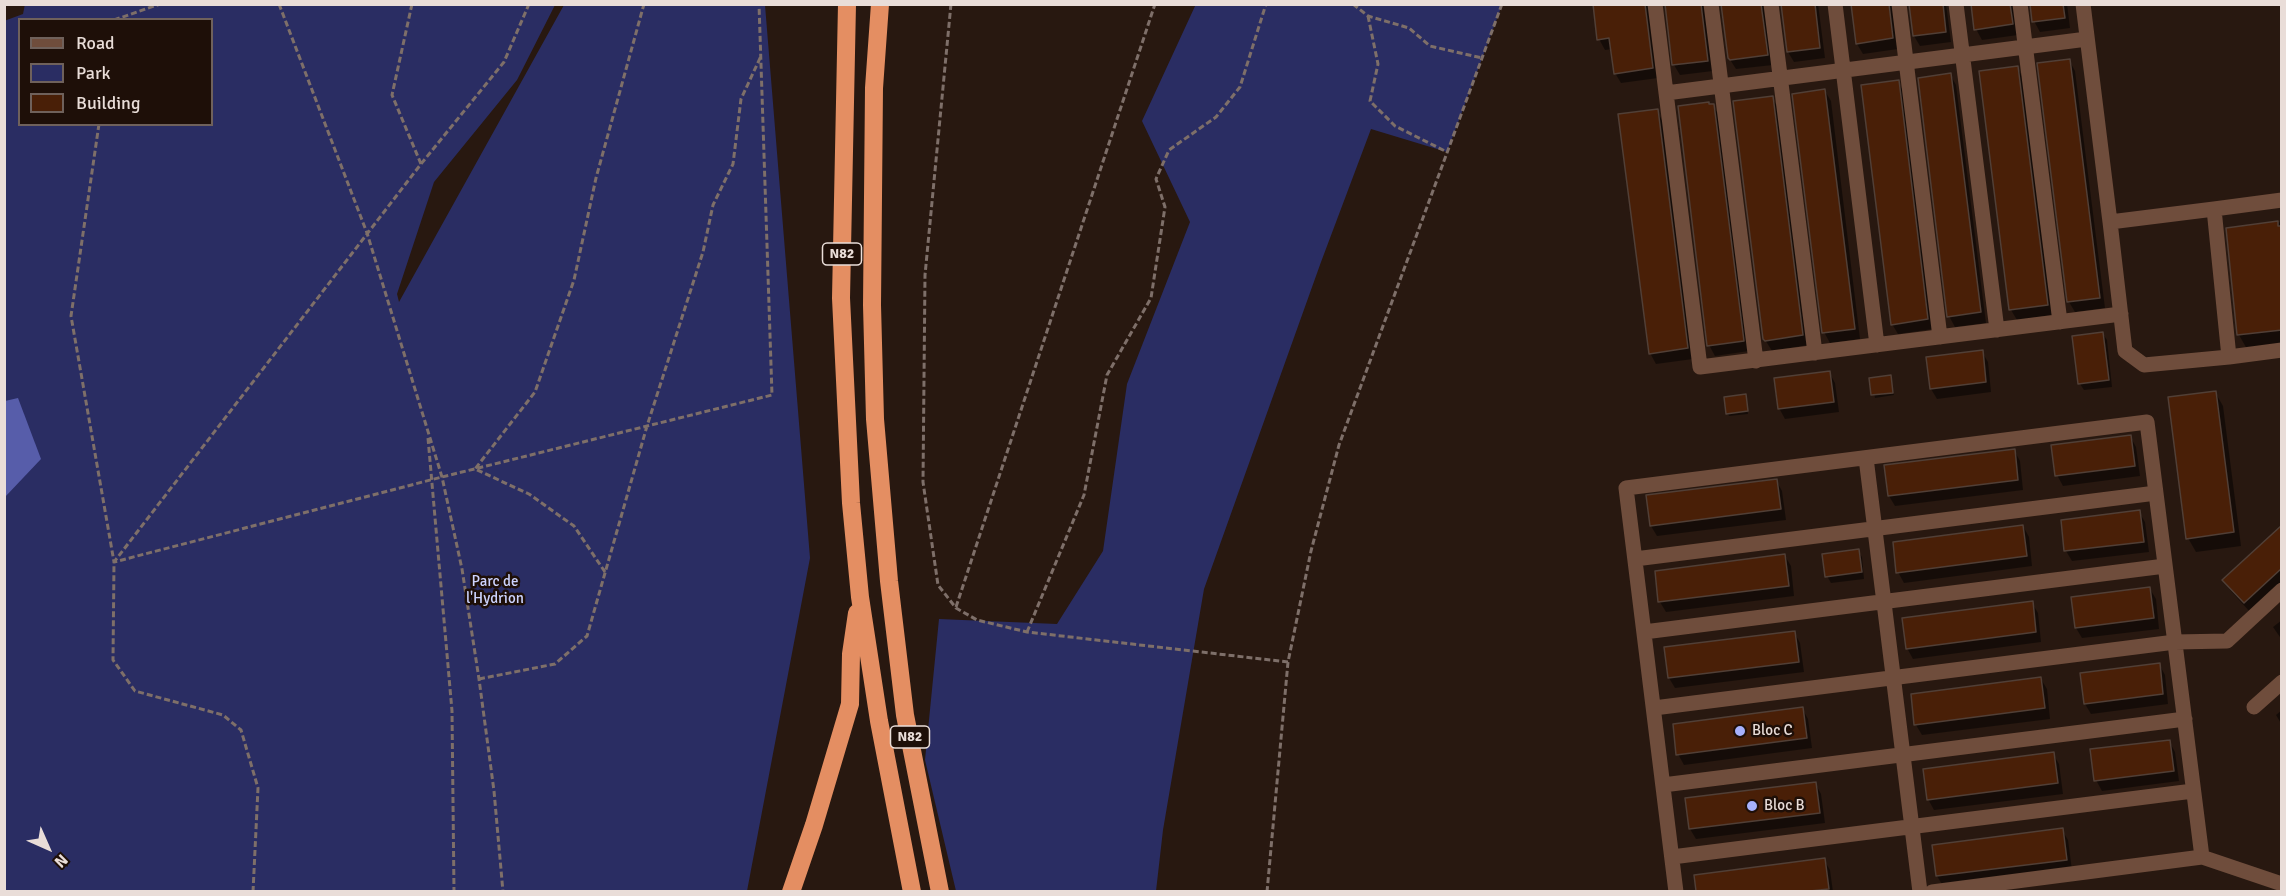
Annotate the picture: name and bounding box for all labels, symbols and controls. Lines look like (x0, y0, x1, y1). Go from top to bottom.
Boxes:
legend (18, 18, 213, 126)
text: Road (76, 32, 115, 54)
text: Park (76, 62, 111, 84)
text: Building (76, 92, 140, 114)
road number: N82 (822, 243, 862, 265)
park label: Parc de l'Hydrion (466, 573, 524, 608)
place label: Bloc C (1752, 722, 1793, 740)
marker: Bloc C (1733, 724, 1747, 738)
road number: N82 (890, 726, 930, 748)
place label: Bloc B (1764, 797, 1805, 815)
marker: Bloc B (1745, 799, 1759, 813)
north arrow (18, 818, 78, 878)
text: N (50, 850, 72, 872)

